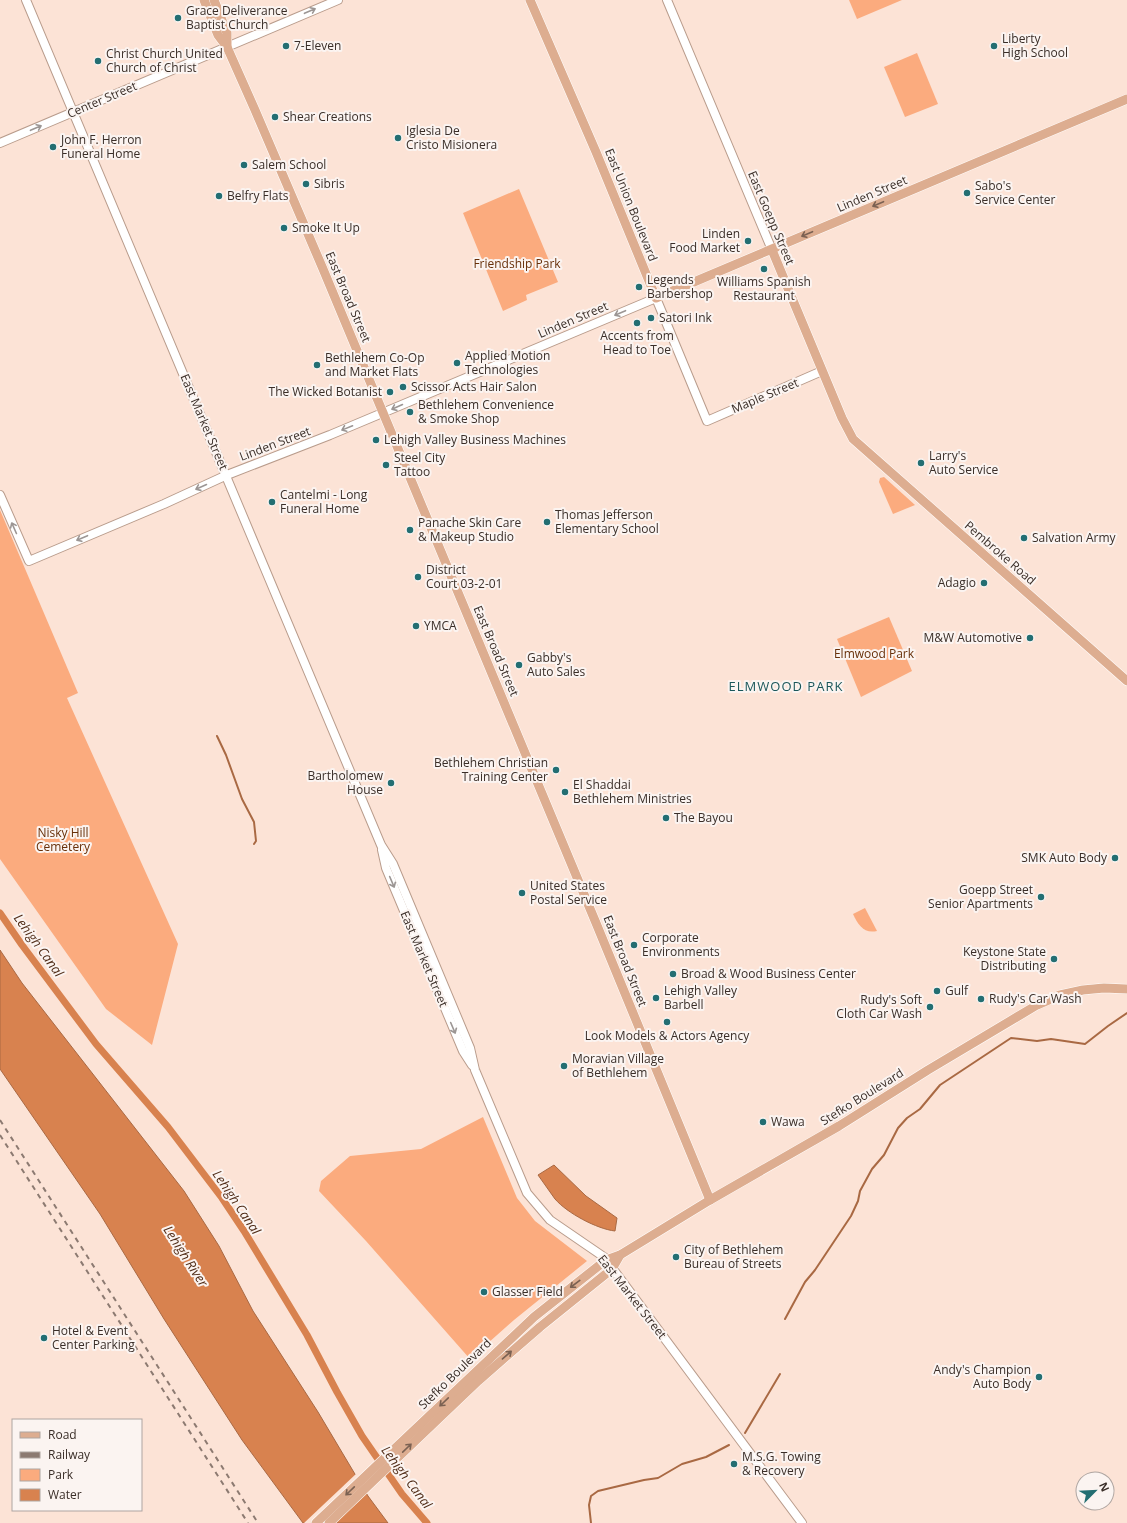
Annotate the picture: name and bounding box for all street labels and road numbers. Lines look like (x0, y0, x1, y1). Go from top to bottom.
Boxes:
street label: Center Street (64, 77, 139, 122)
street label: East Union Boulevard (601, 146, 662, 264)
street label: East Goepp Street (744, 168, 799, 267)
street label: Linden Street (834, 171, 910, 216)
street label: East Broad Street (322, 249, 375, 345)
street label: Linden Street (535, 297, 611, 342)
street label: East Market Street (177, 371, 232, 472)
street label: Maple Street (729, 374, 801, 417)
street label: Linden Street (237, 422, 313, 465)
street label: Pembroke Road (961, 517, 1040, 588)
street label: East Broad Street (470, 603, 523, 699)
street label: East Market Street (397, 908, 452, 1009)
street label: East Broad Street (599, 913, 652, 1009)
street label: Stefko Boulevard (817, 1064, 907, 1129)
street label: East Market Street (594, 1251, 671, 1342)
street label: Stefko Boulevard (414, 1334, 495, 1413)

